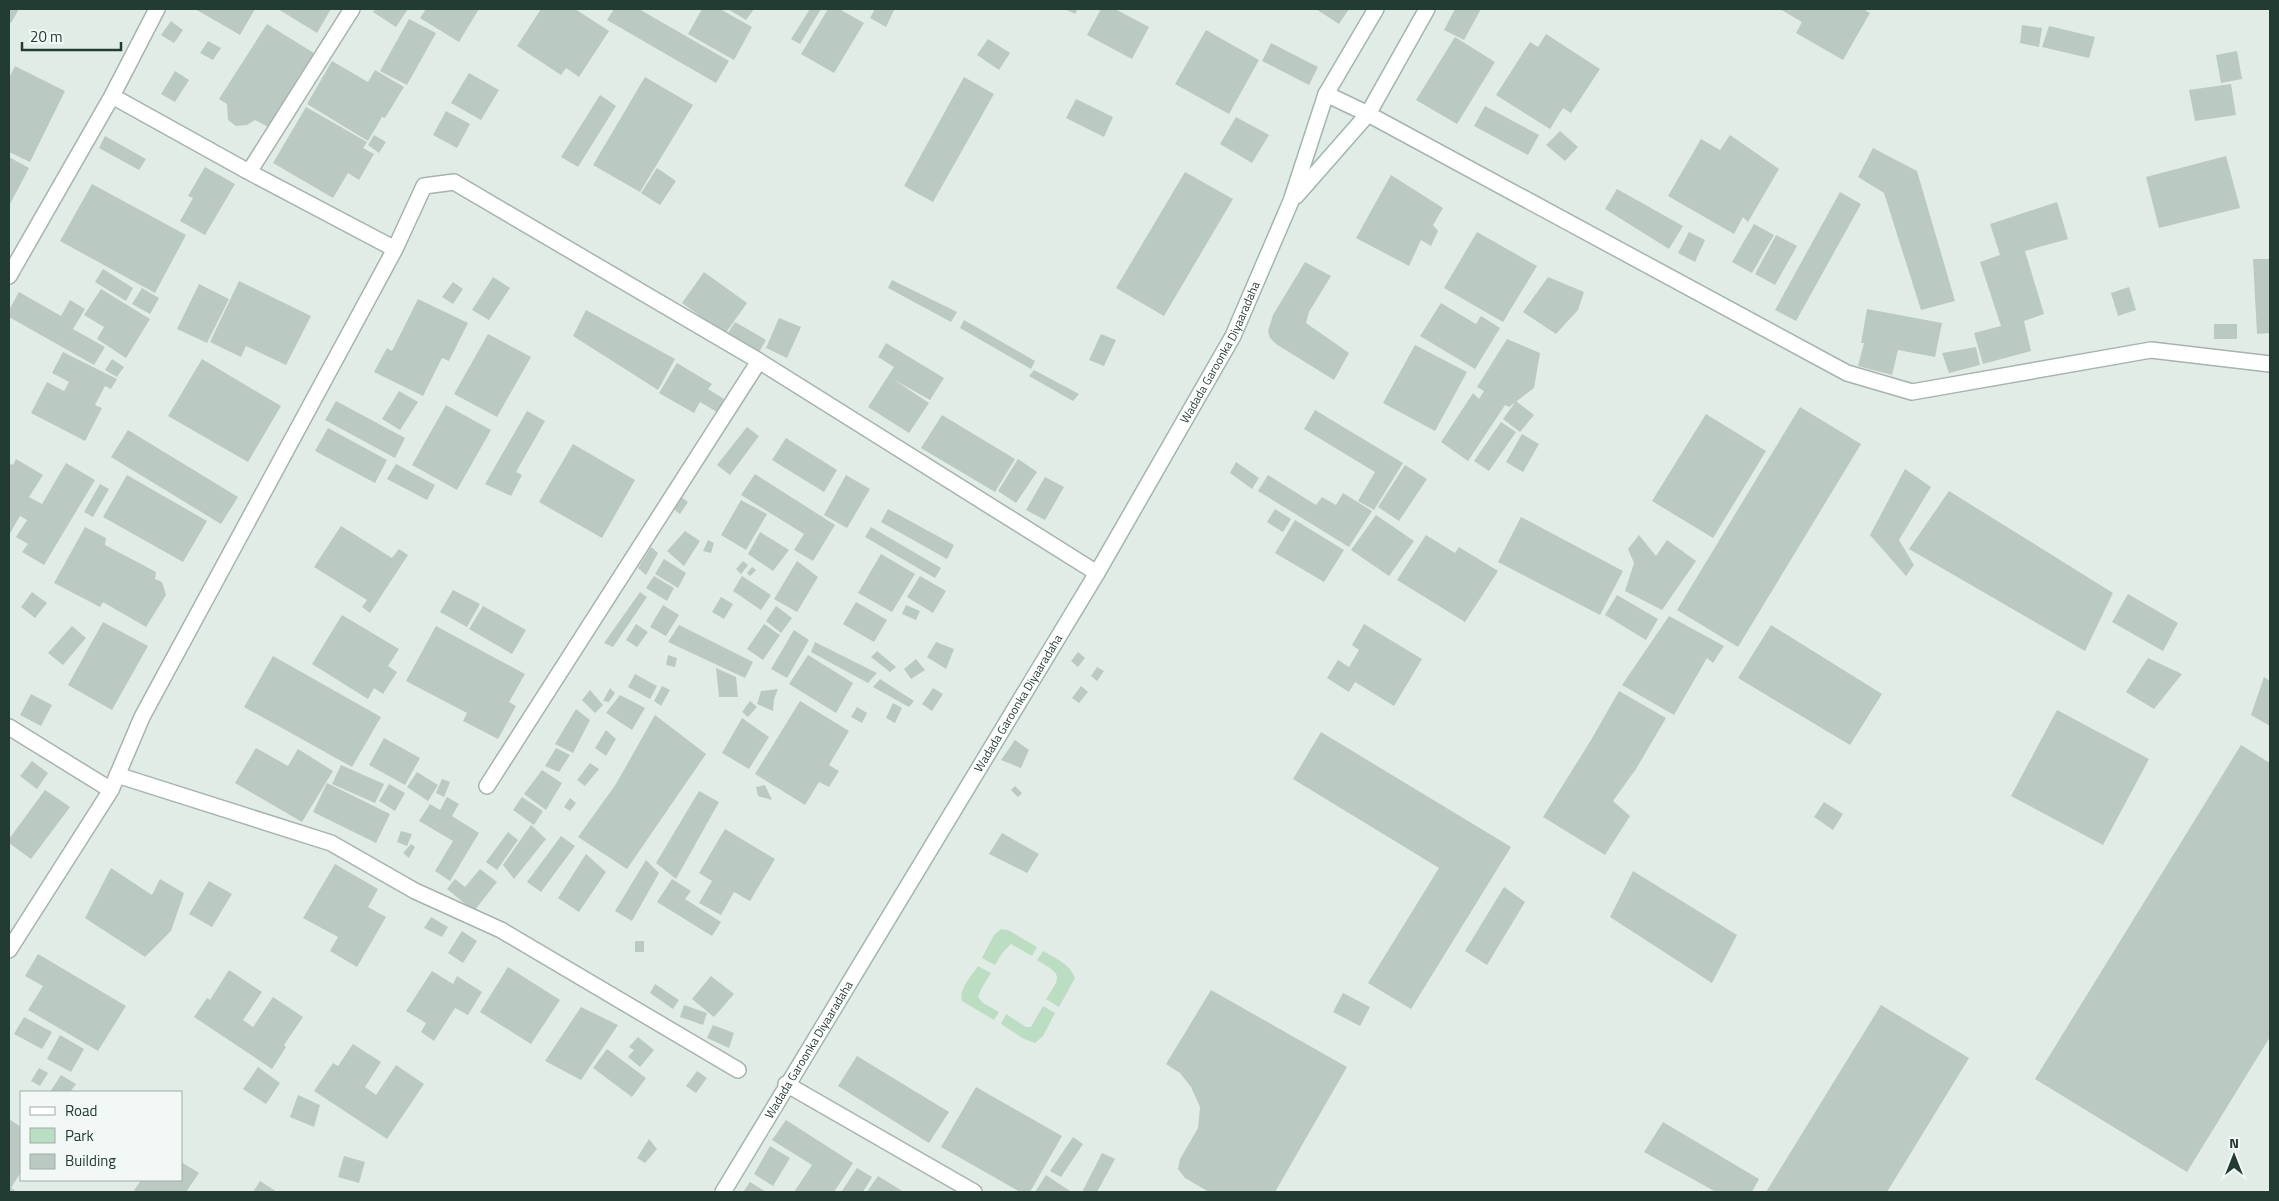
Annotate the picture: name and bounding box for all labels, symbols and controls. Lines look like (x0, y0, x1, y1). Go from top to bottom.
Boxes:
scale bar (22, 20, 121, 52)
text: 20 m (30, 25, 63, 48)
street label: Wadada Garoonka Diyaaradaha (1175, 278, 1264, 427)
street label: Wadada Garoonka Diyaaradaha (969, 630, 1067, 776)
street label: Wadada Garoonka Diyaaradaha (759, 977, 857, 1122)
legend (20, 1091, 182, 1181)
text: Road (65, 1099, 97, 1122)
text: Park (65, 1124, 94, 1147)
north arrow (2209, 1131, 2259, 1181)
text: N (2229, 1132, 2239, 1153)
text: Building (65, 1149, 116, 1172)

